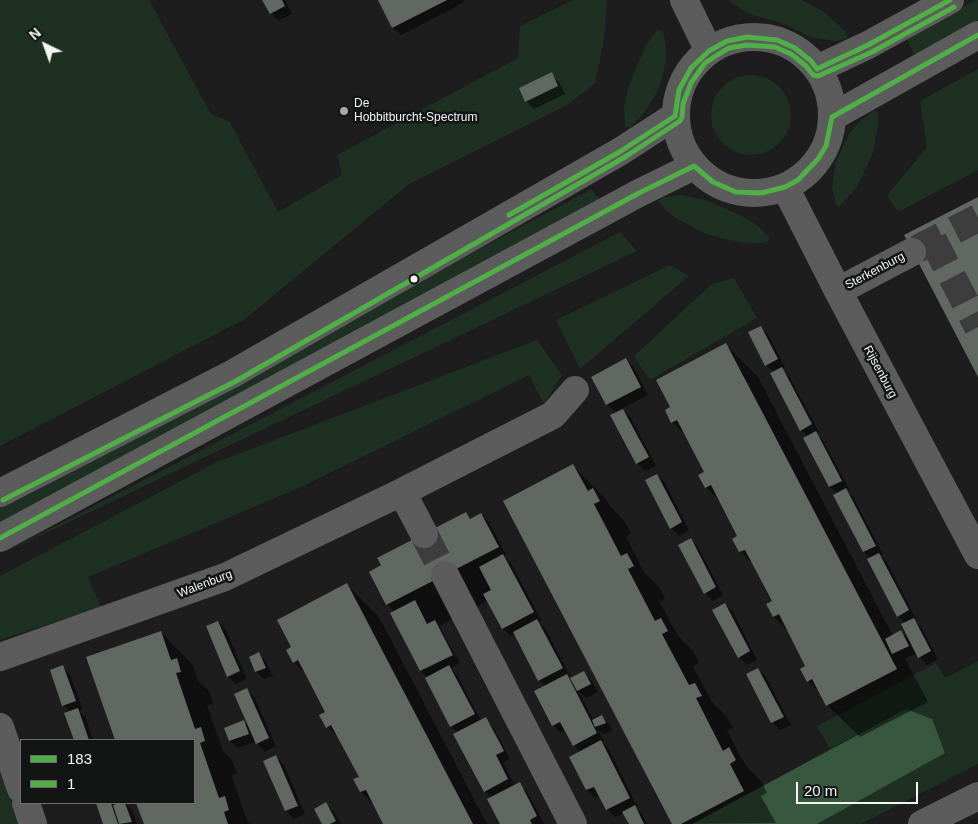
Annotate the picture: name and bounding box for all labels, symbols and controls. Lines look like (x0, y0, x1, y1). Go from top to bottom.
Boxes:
north arrow (20, 20, 70, 70)
text: N (26, 25, 44, 43)
place label: De Hobbitburcht-Spectrum (354, 97, 477, 125)
marker: De Hobbitburcht-Spectrum (338, 105, 350, 117)
street label: Sterkenburg (843, 249, 907, 293)
unlabelled marker (409, 274, 419, 284)
street label: Rijsenburg (860, 343, 900, 401)
street label: Walenburg (176, 567, 234, 601)
legend (20, 739, 195, 804)
text: 183 (67, 750, 92, 767)
scale bar (798, 772, 920, 804)
text: 1 (67, 775, 75, 792)
text: 20 m (804, 782, 837, 799)

